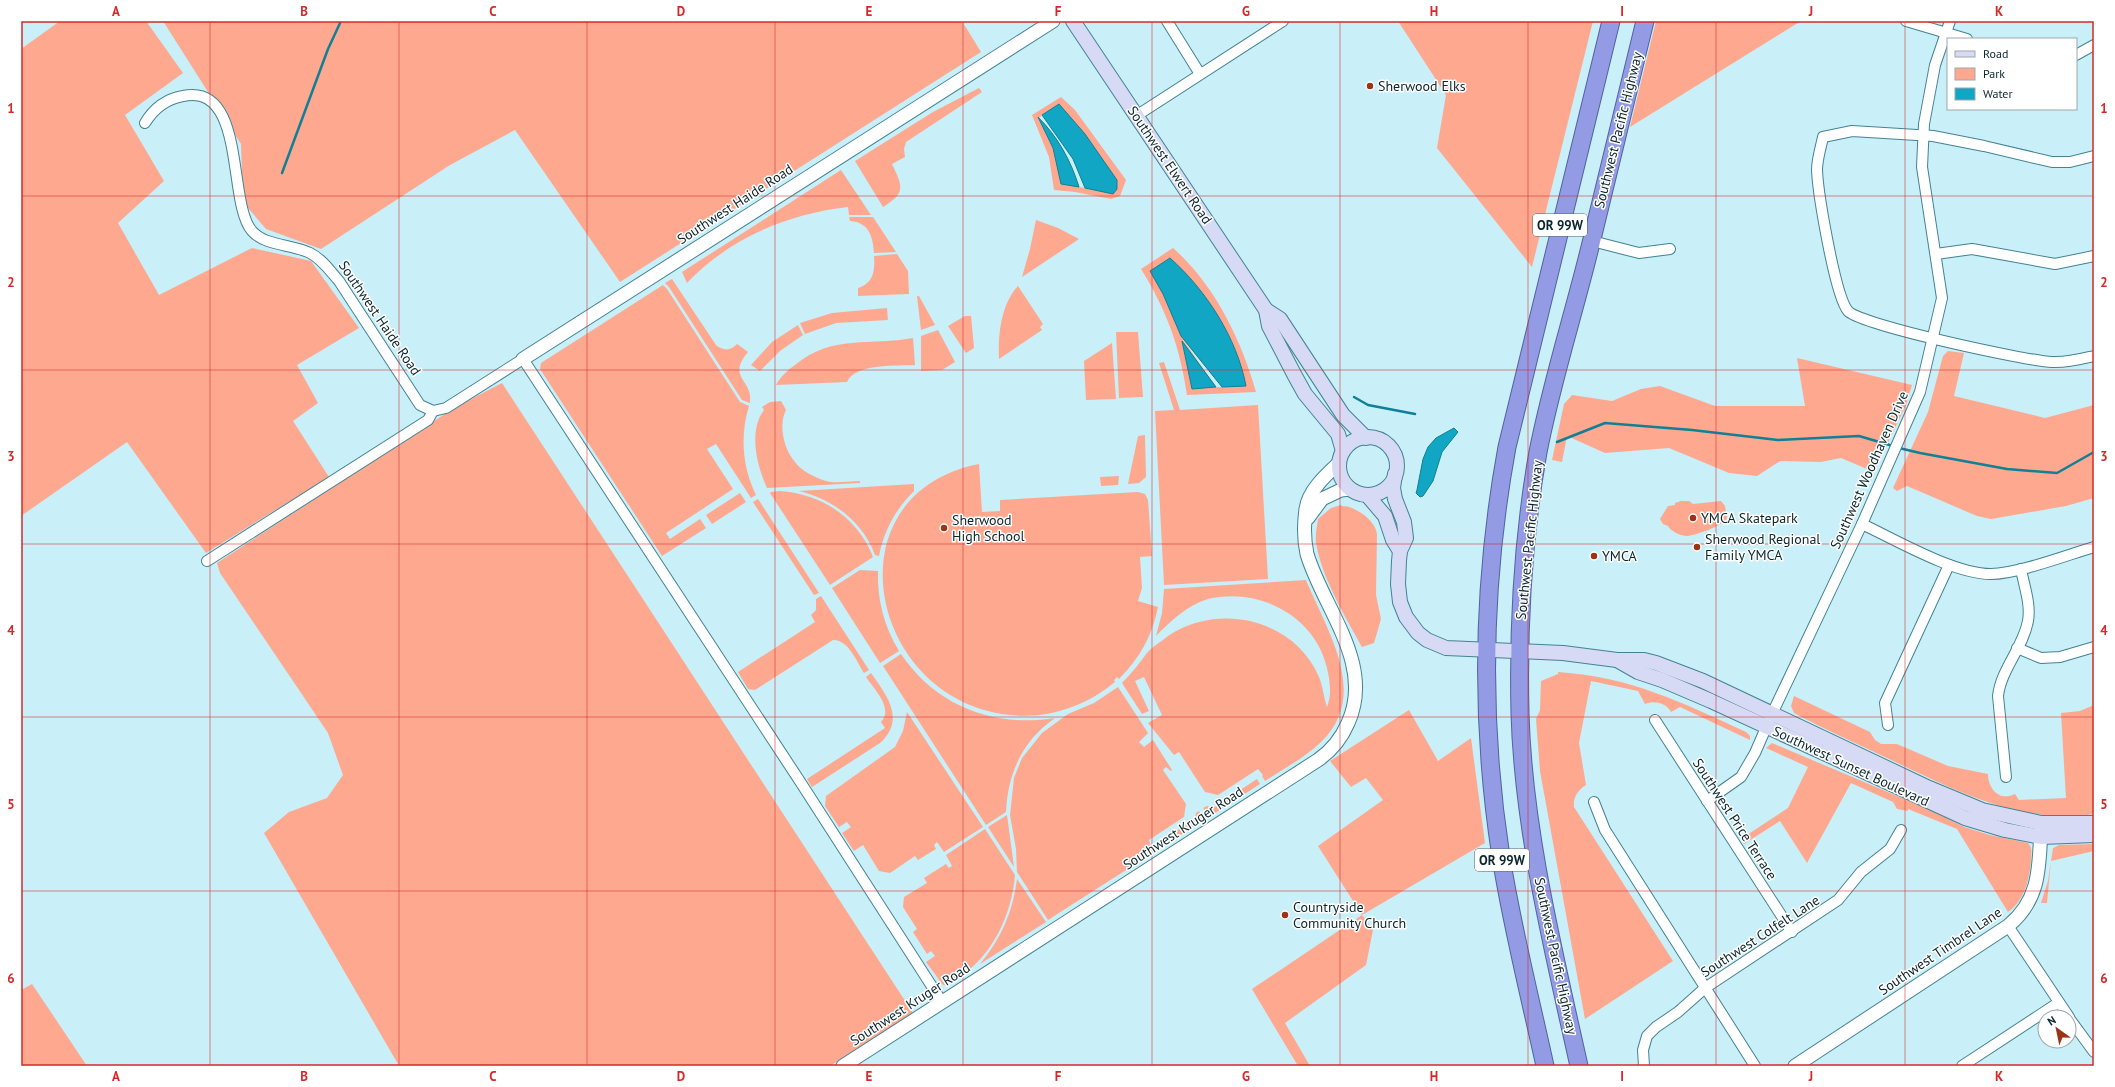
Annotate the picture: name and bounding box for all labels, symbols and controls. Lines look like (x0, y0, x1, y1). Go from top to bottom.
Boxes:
text: A (112, 3, 120, 20)
text: B (300, 3, 308, 20)
text: C (489, 3, 497, 20)
text: D (677, 3, 685, 20)
text: E (866, 3, 873, 20)
text: F (1055, 3, 1062, 20)
text: G (1242, 3, 1250, 20)
text: H (1430, 3, 1438, 20)
text: I (1620, 3, 1624, 20)
text: J (1808, 3, 1813, 20)
text: K (1995, 3, 2003, 20)
legend (1947, 38, 2077, 110)
text: Road (1983, 46, 2008, 61)
street label: Southwest Pacific Highway (1590, 50, 1646, 210)
text: Park (1983, 66, 2005, 81)
place label: Sherwood Elks (1378, 77, 1466, 95)
marker: Sherwood Elks (1365, 81, 1375, 91)
text: Water (1983, 86, 2013, 101)
text: 1 (7, 100, 15, 117)
text: 1 (2100, 100, 2108, 117)
street label: Southwest Elwert Road (1124, 102, 1216, 228)
street label: Southwest Haide Road (674, 160, 796, 248)
road number: OR 99W (1533, 214, 1587, 236)
street label: Southwest Haide Road (335, 257, 425, 379)
text: 2 (7, 274, 15, 291)
text: 2 (2100, 274, 2108, 291)
street label: Southwest Woodhaven Drive (1826, 388, 1912, 552)
text: 3 (7, 448, 15, 465)
text: 3 (2100, 448, 2108, 465)
street label: Southwest Pacific Highway (1512, 459, 1546, 621)
place label: YMCA Skatepark (1701, 509, 1798, 527)
place label: Sherwood High School (952, 511, 1025, 545)
marker: YMCA Skatepark (1688, 513, 1698, 523)
marker: Sherwood High School (939, 523, 949, 533)
place label: Sherwood Regional Family YMCA (1705, 530, 1820, 564)
marker: Sherwood Regional Family YMCA (1692, 542, 1702, 552)
place label: YMCA (1602, 547, 1637, 565)
marker: YMCA (1589, 551, 1599, 561)
text: 4 (7, 622, 15, 639)
text: 4 (2100, 622, 2108, 639)
street label: Southwest Sunset Boulevard (1770, 722, 1932, 810)
street label: Southwest Price Terrace (1689, 755, 1781, 883)
street label: Southwest Kruger Road (1120, 782, 1246, 874)
text: 5 (7, 796, 15, 813)
text: 5 (2100, 796, 2108, 813)
road number: OR 99W (1475, 849, 1529, 871)
street label: Southwest Pacific Highway (1531, 876, 1582, 1037)
street label: Southwest Colfelt Lane (1697, 891, 1823, 981)
place label: Countryside Community Church (1293, 898, 1406, 932)
street label: Southwest Timbrel Lane (1875, 903, 2005, 999)
marker: Countryside Community Church (1280, 910, 1290, 920)
street label: Southwest Kruger Road (847, 958, 973, 1050)
text: 6 (7, 970, 15, 987)
text: 6 (2100, 970, 2108, 987)
north arrow (2037, 1009, 2077, 1049)
text: N (2045, 1013, 2058, 1028)
text: A (112, 1068, 120, 1085)
text: B (300, 1068, 308, 1085)
text: C (489, 1068, 497, 1085)
text: D (677, 1068, 685, 1085)
text: E (866, 1068, 873, 1085)
text: F (1055, 1068, 1062, 1085)
text: G (1242, 1068, 1250, 1085)
text: H (1430, 1068, 1438, 1085)
text: I (1620, 1068, 1624, 1085)
text: J (1808, 1068, 1813, 1085)
text: K (1995, 1068, 2003, 1085)

